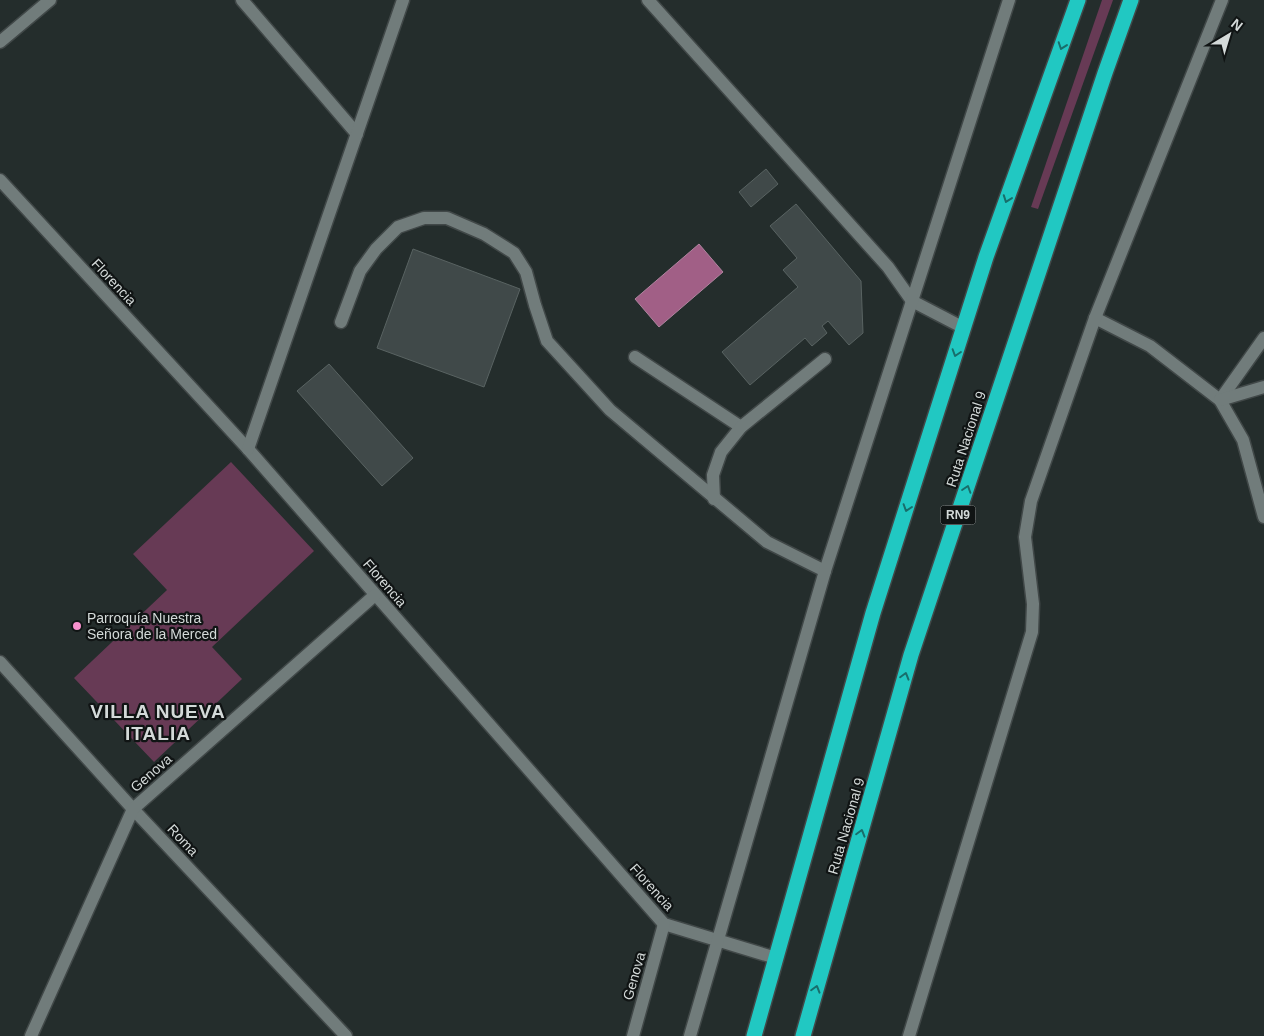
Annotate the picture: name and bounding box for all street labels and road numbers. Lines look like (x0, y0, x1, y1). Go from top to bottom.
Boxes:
street label: Florencia (89, 255, 140, 309)
street label: Ruta Nacional 9 (943, 389, 989, 489)
road number: RN9 (940, 506, 976, 524)
street label: Florencia (360, 556, 410, 610)
street label: Genova (127, 751, 175, 795)
street label: Ruta Nacional 9 (825, 776, 867, 876)
street label: Roma (164, 821, 202, 859)
street label: Florencia (627, 860, 677, 914)
street label: Genova (620, 950, 649, 1002)

